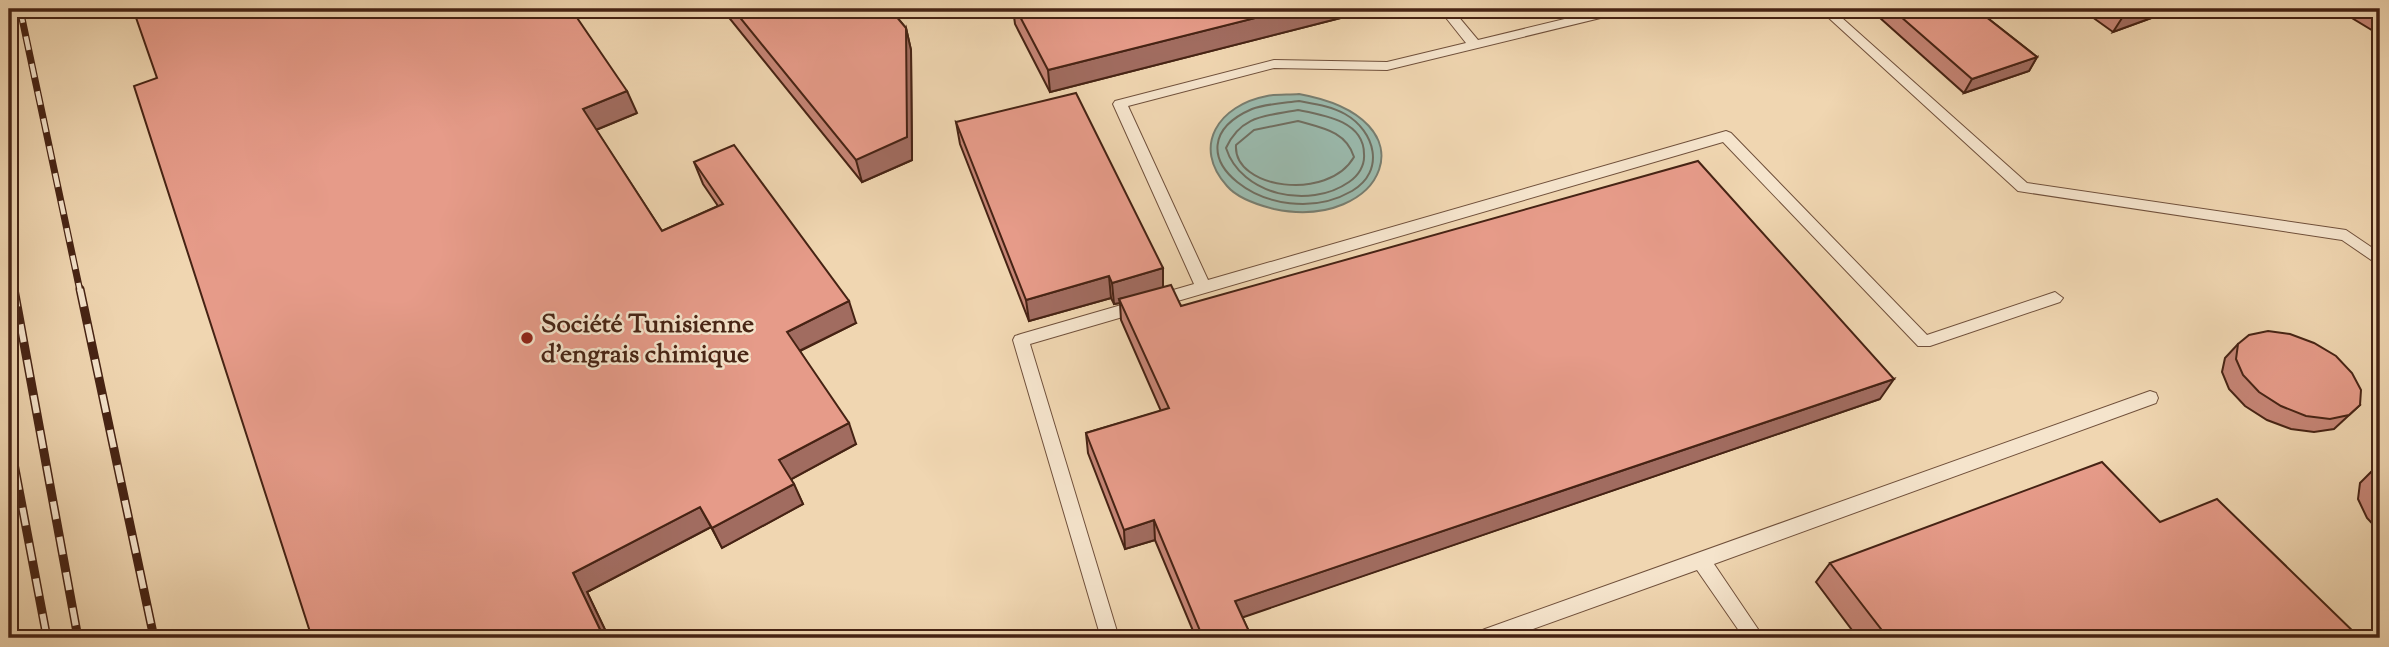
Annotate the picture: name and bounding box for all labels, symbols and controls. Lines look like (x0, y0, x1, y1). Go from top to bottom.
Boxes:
place label: Société Tunisienne d'engrais chimique (541, 307, 754, 374)
marker: Société Tunisienne d'engrais chimique (519, 330, 535, 346)

